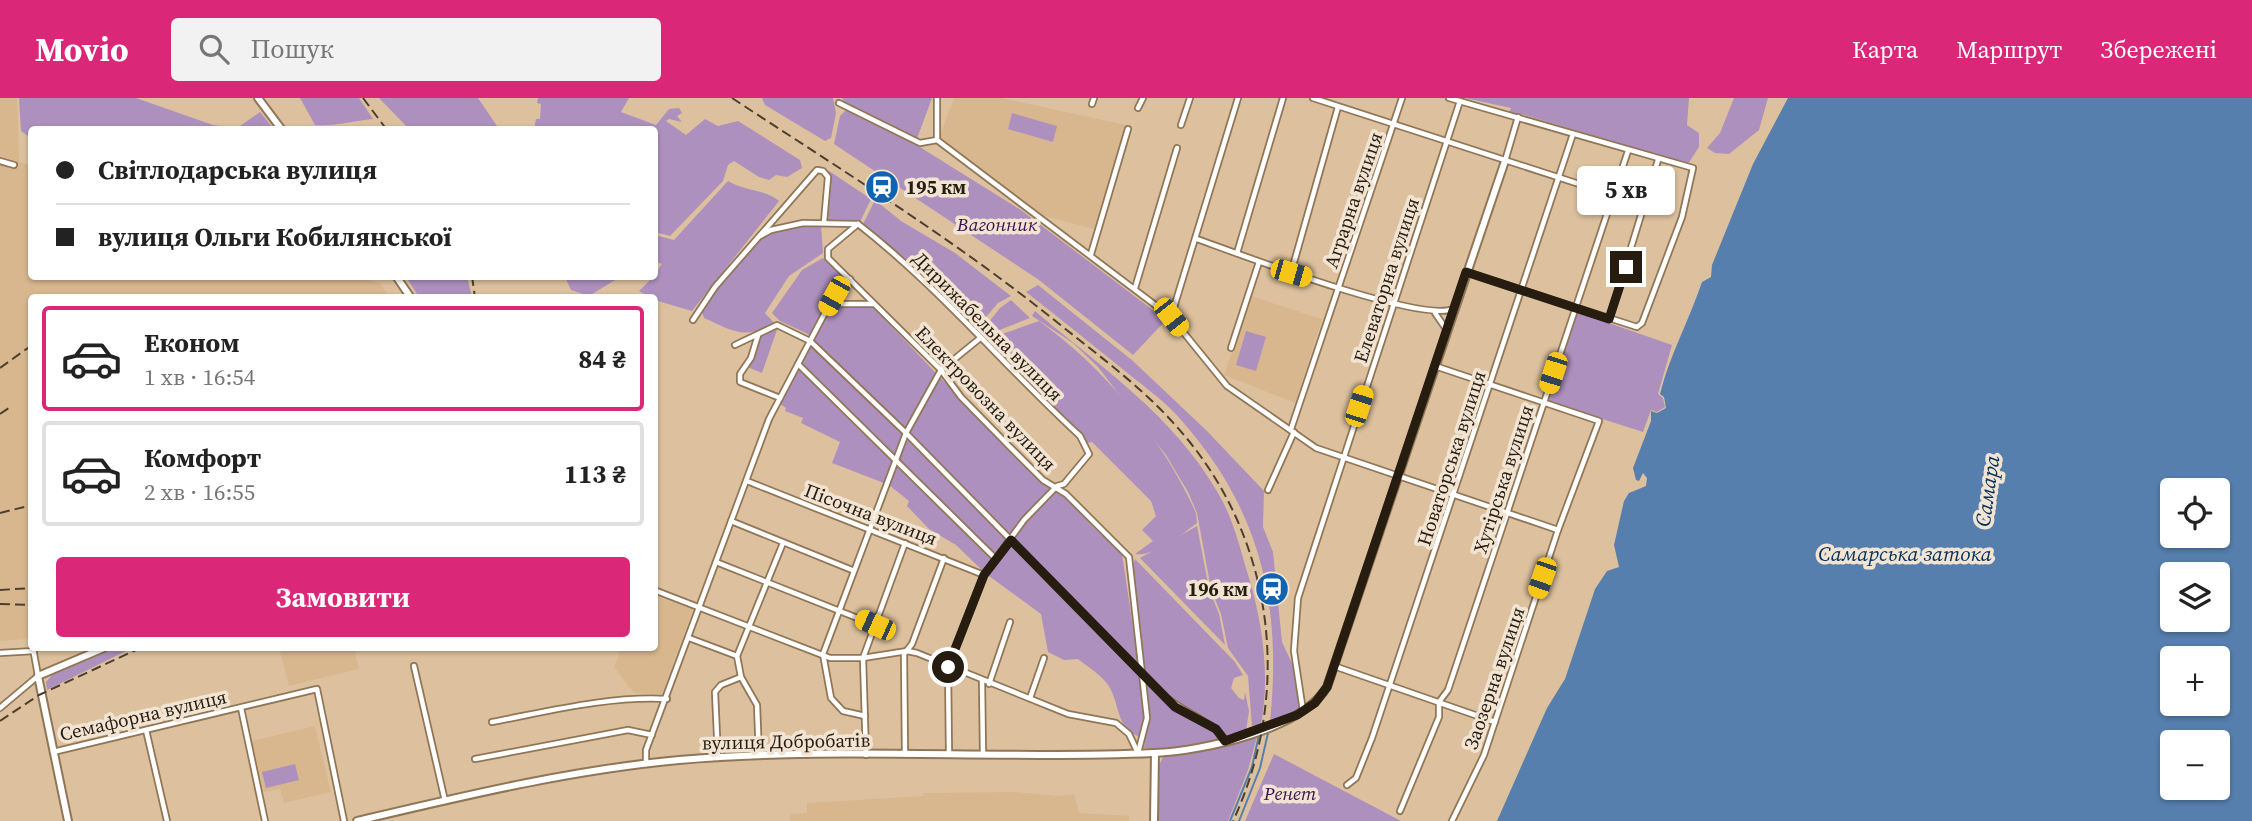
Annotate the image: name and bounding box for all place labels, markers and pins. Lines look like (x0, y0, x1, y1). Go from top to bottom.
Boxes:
station icon: 195 км (863, 168, 901, 206)
place label: 195 км (906, 174, 966, 200)
station icon: 196 км (1253, 570, 1291, 608)
place label: 196 км (1188, 576, 1248, 602)

